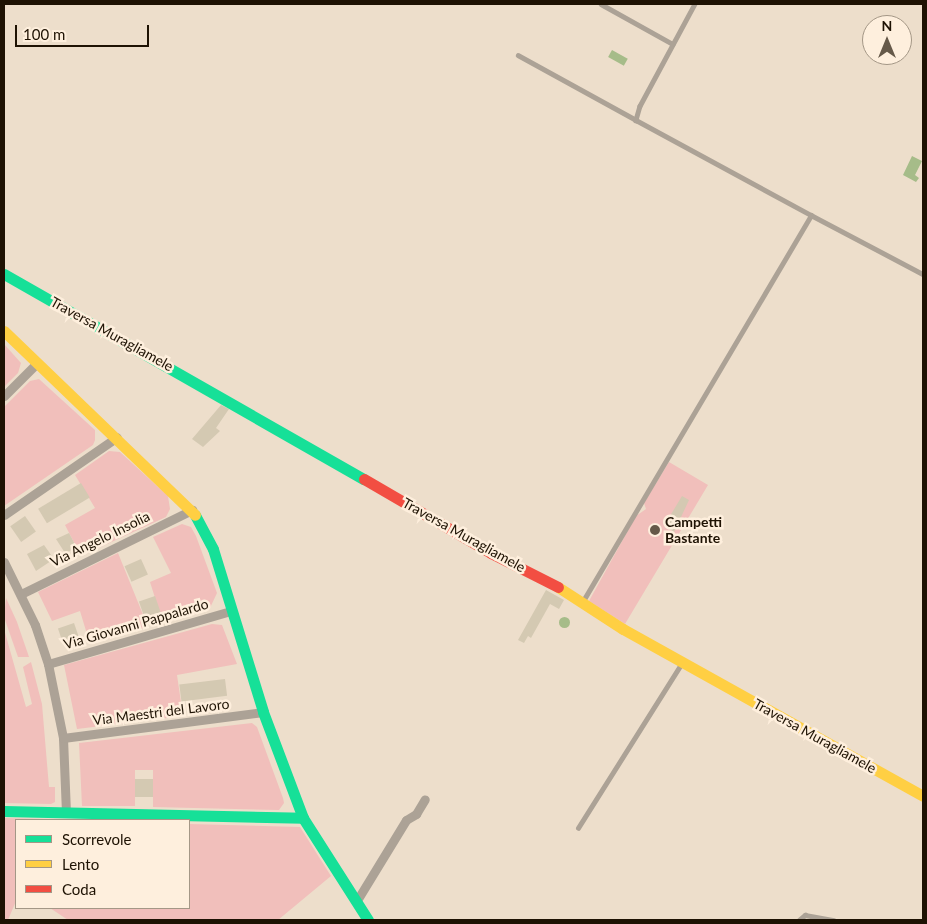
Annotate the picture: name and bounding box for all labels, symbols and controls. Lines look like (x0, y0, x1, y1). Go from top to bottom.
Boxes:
scale bar (18, 15, 151, 47)
north arrow (862, 15, 912, 65)
text: N (882, 17, 892, 34)
text: 100 m (23, 25, 65, 43)
street label: Traversa Muragliamele (48, 293, 176, 375)
street label: Traversa Muragliamele (400, 494, 528, 576)
street label: Via Angelo Insolia (47, 507, 153, 571)
place label: Campetti Bastante (665, 514, 722, 546)
marker: Campetti Bastante (649, 524, 661, 536)
street label: Via Giovanni Pappalardo (62, 595, 210, 653)
street label: Via Maestri del Lavoro (92, 695, 230, 729)
street label: Traversa Muragliamele (751, 695, 879, 777)
legend (15, 819, 190, 909)
text: Scorrevole (62, 830, 132, 848)
text: Lento (62, 855, 99, 873)
text: Coda (62, 880, 96, 898)

